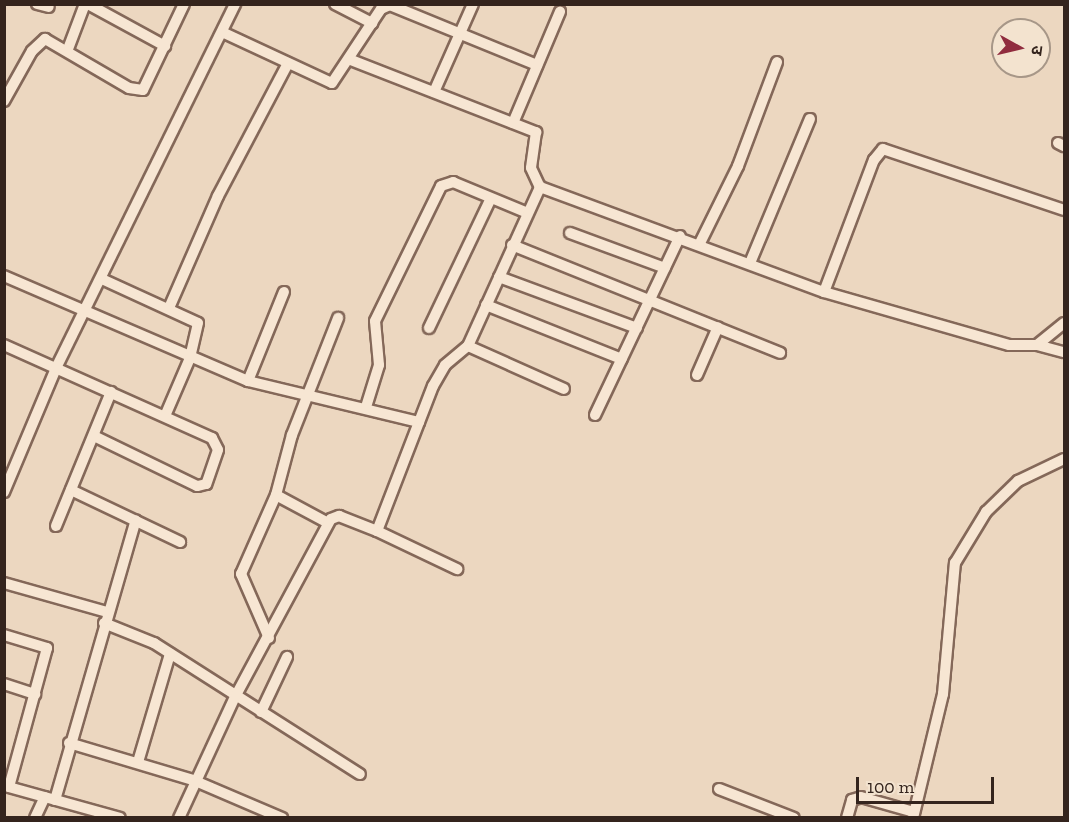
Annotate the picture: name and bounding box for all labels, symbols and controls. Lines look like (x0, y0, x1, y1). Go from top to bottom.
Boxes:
north arrow (991, 18, 1051, 78)
text: उ (1027, 44, 1047, 56)
scale bar (859, 765, 997, 803)
text: 100 m (867, 776, 914, 798)

